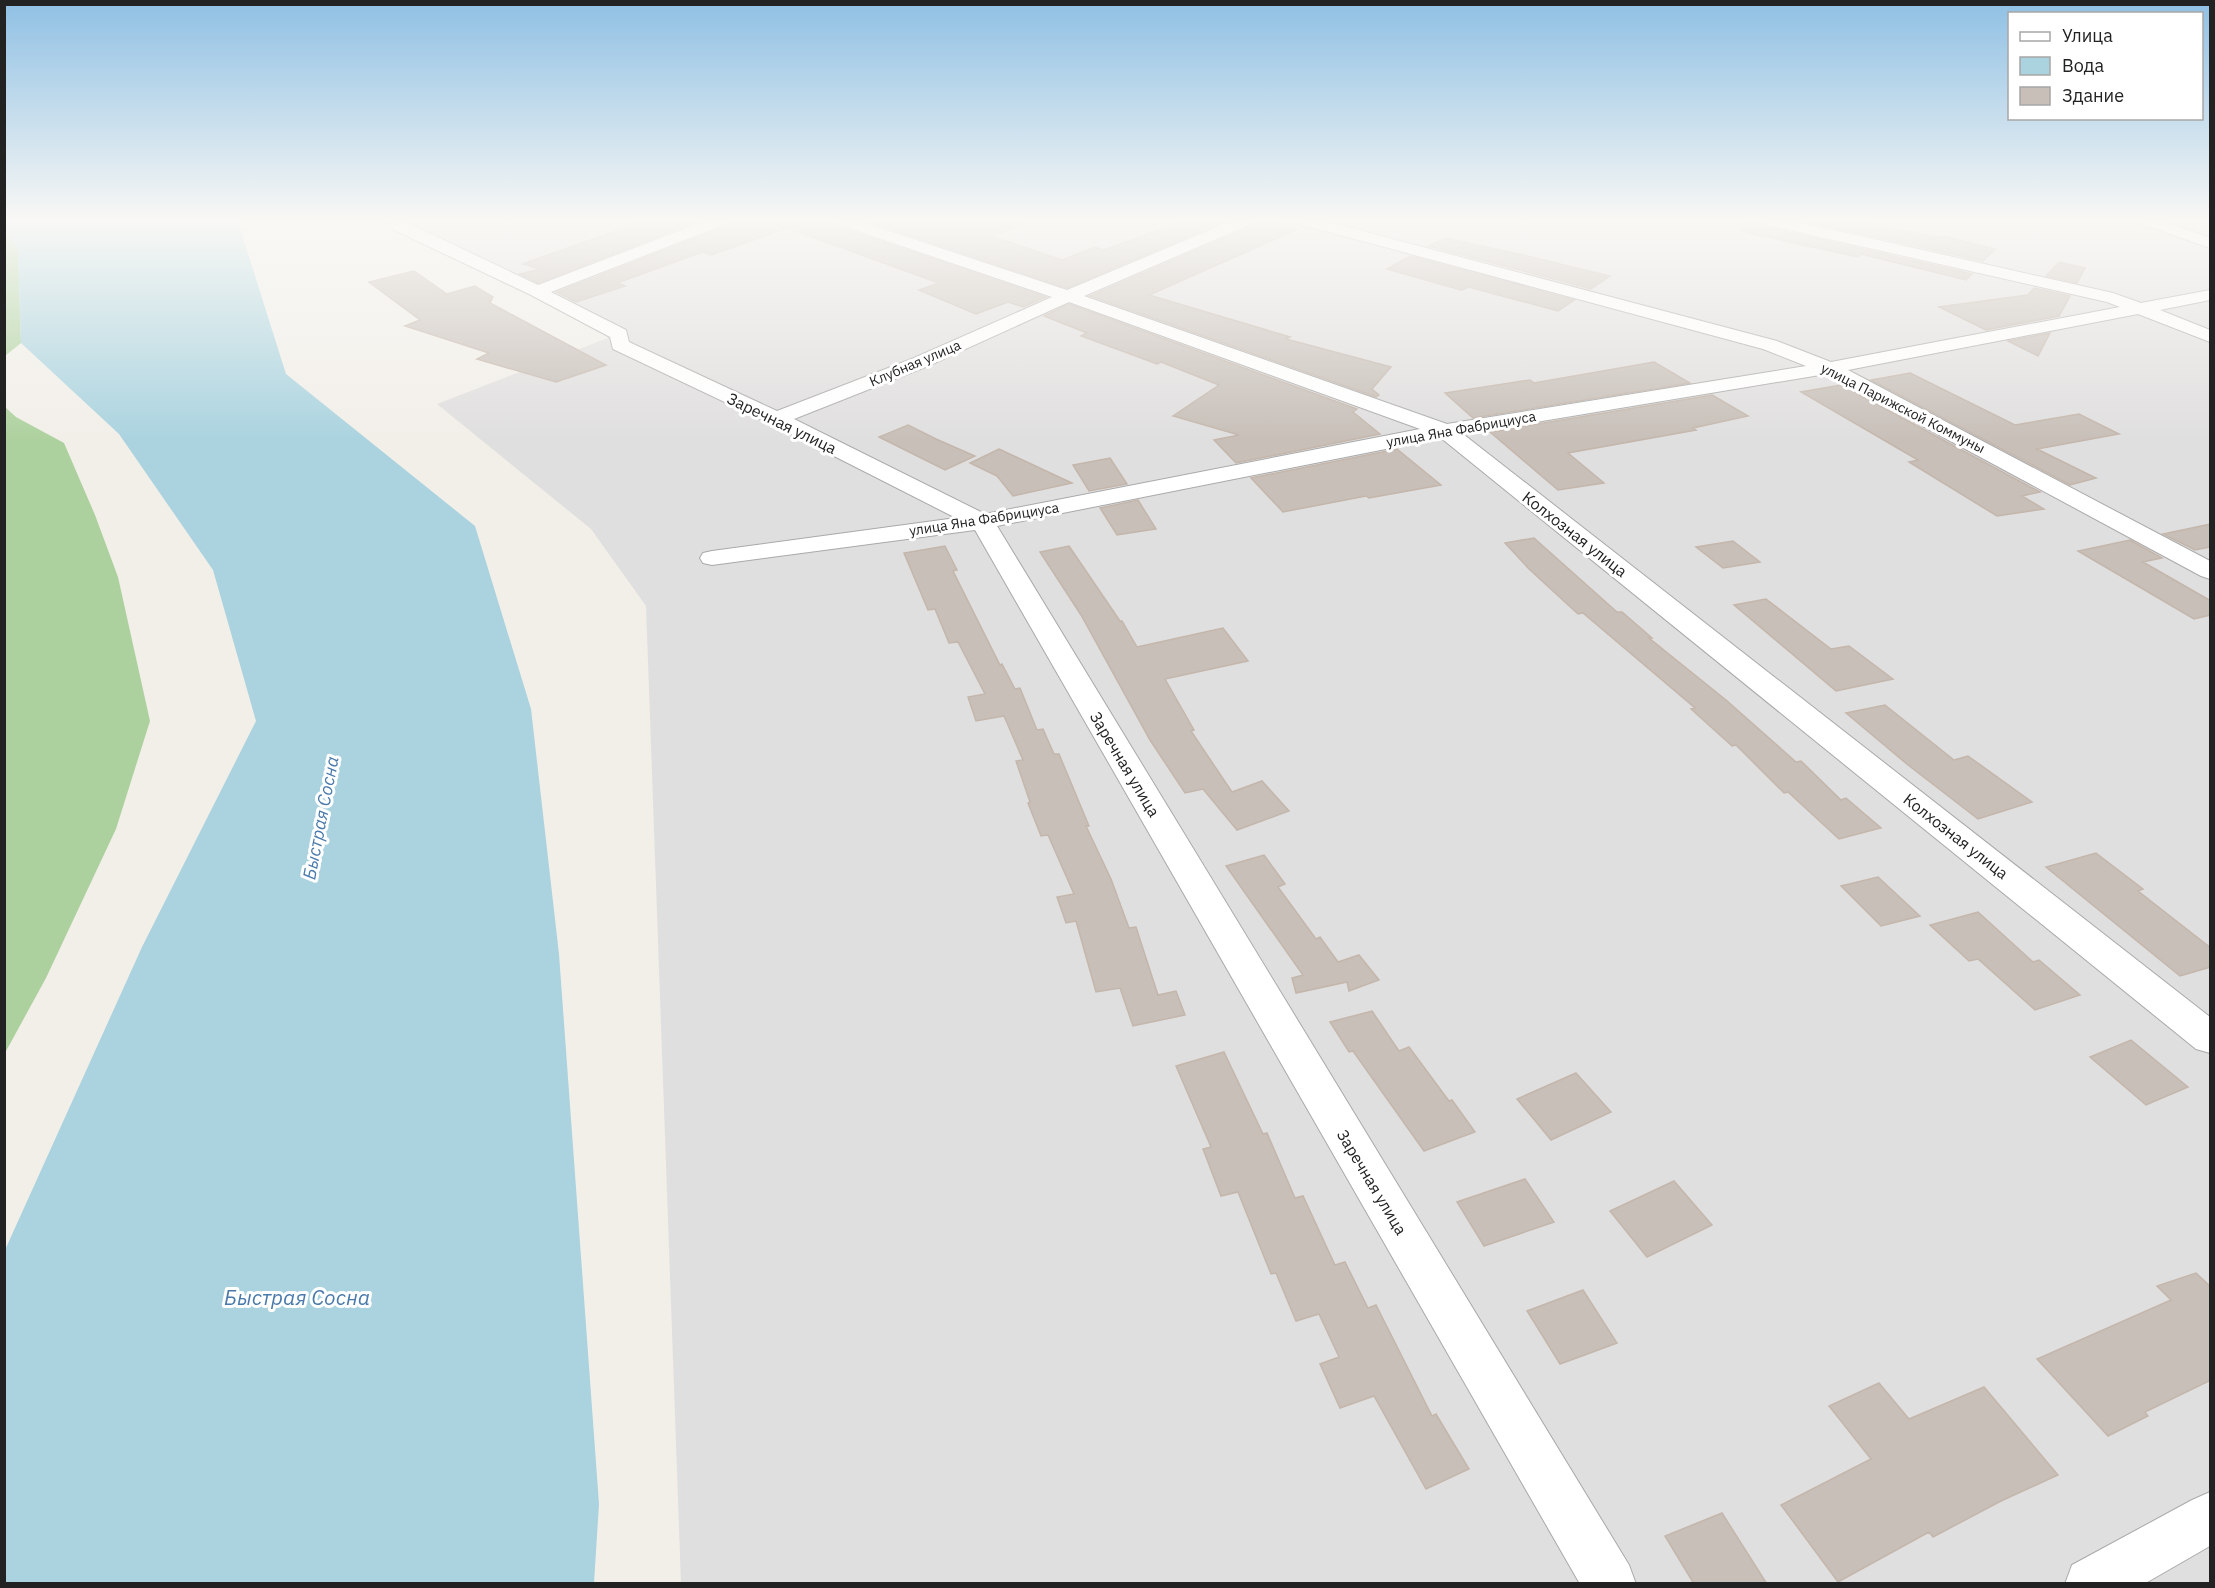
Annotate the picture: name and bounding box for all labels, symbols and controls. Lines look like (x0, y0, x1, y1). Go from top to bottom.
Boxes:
legend (2008, 12, 2203, 120)
text: Улица (2062, 24, 2113, 47)
text: Вода (2062, 54, 2105, 77)
text: Здание (2062, 84, 2124, 107)
street label: Клубная улица (867, 335, 964, 390)
street label: улица Парижской Коммуны (1818, 359, 1988, 457)
street label: Заречная улица (724, 388, 840, 458)
street label: улица Яна Фабрициуса (1385, 407, 1538, 451)
street label: Колхозная улица (1519, 487, 1632, 581)
street label: улица Яна Фабрициуса (908, 498, 1061, 540)
street label: Заречная улица (1086, 708, 1165, 821)
water label: Быстрая Сосна (297, 754, 344, 881)
street label: Колхозная улица (1900, 789, 2013, 883)
street label: Заречная улица (1333, 1126, 1412, 1239)
water label: Быстрая Сосна (224, 1283, 370, 1311)

